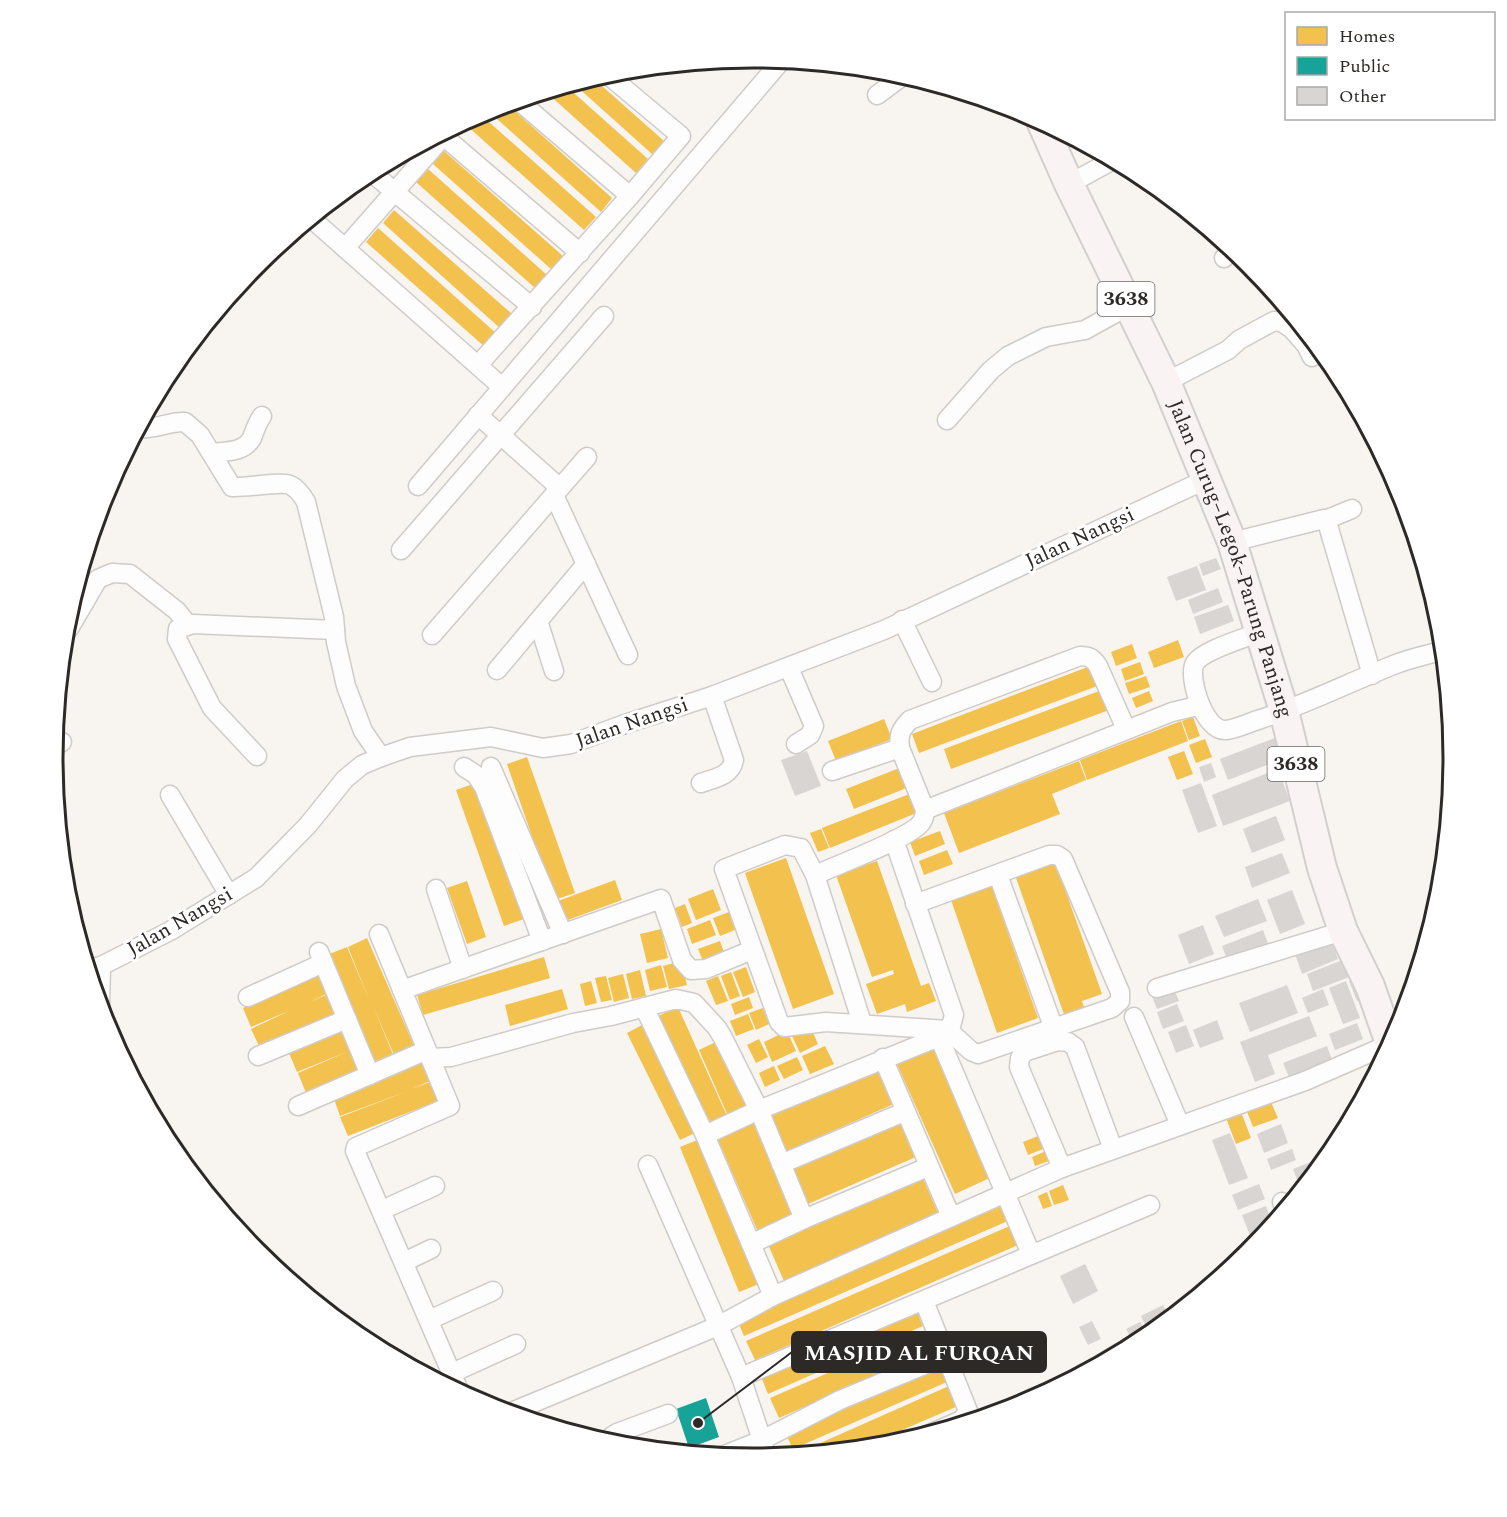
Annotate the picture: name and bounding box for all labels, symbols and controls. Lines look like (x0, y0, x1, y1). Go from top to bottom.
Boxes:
legend (1285, 12, 1495, 120)
text: Homes (1339, 23, 1395, 50)
text: Public (1339, 53, 1390, 80)
text: Other (1339, 83, 1386, 110)
road number: 3638 (1098, 282, 1154, 316)
street label: Jalan Curug–Legok–Parung Panjang (1159, 395, 1301, 721)
street label: Jalan Nangsi (1020, 499, 1140, 577)
street label: Jalan Nangsi (571, 689, 693, 757)
road number: 3638 (1268, 747, 1324, 781)
street label: Jalan Nangsi (121, 879, 239, 965)
callout: MASJID AL FURQAN (792, 1332, 1046, 1372)
text: MASJID AL FURQAN (804, 1337, 1034, 1370)

